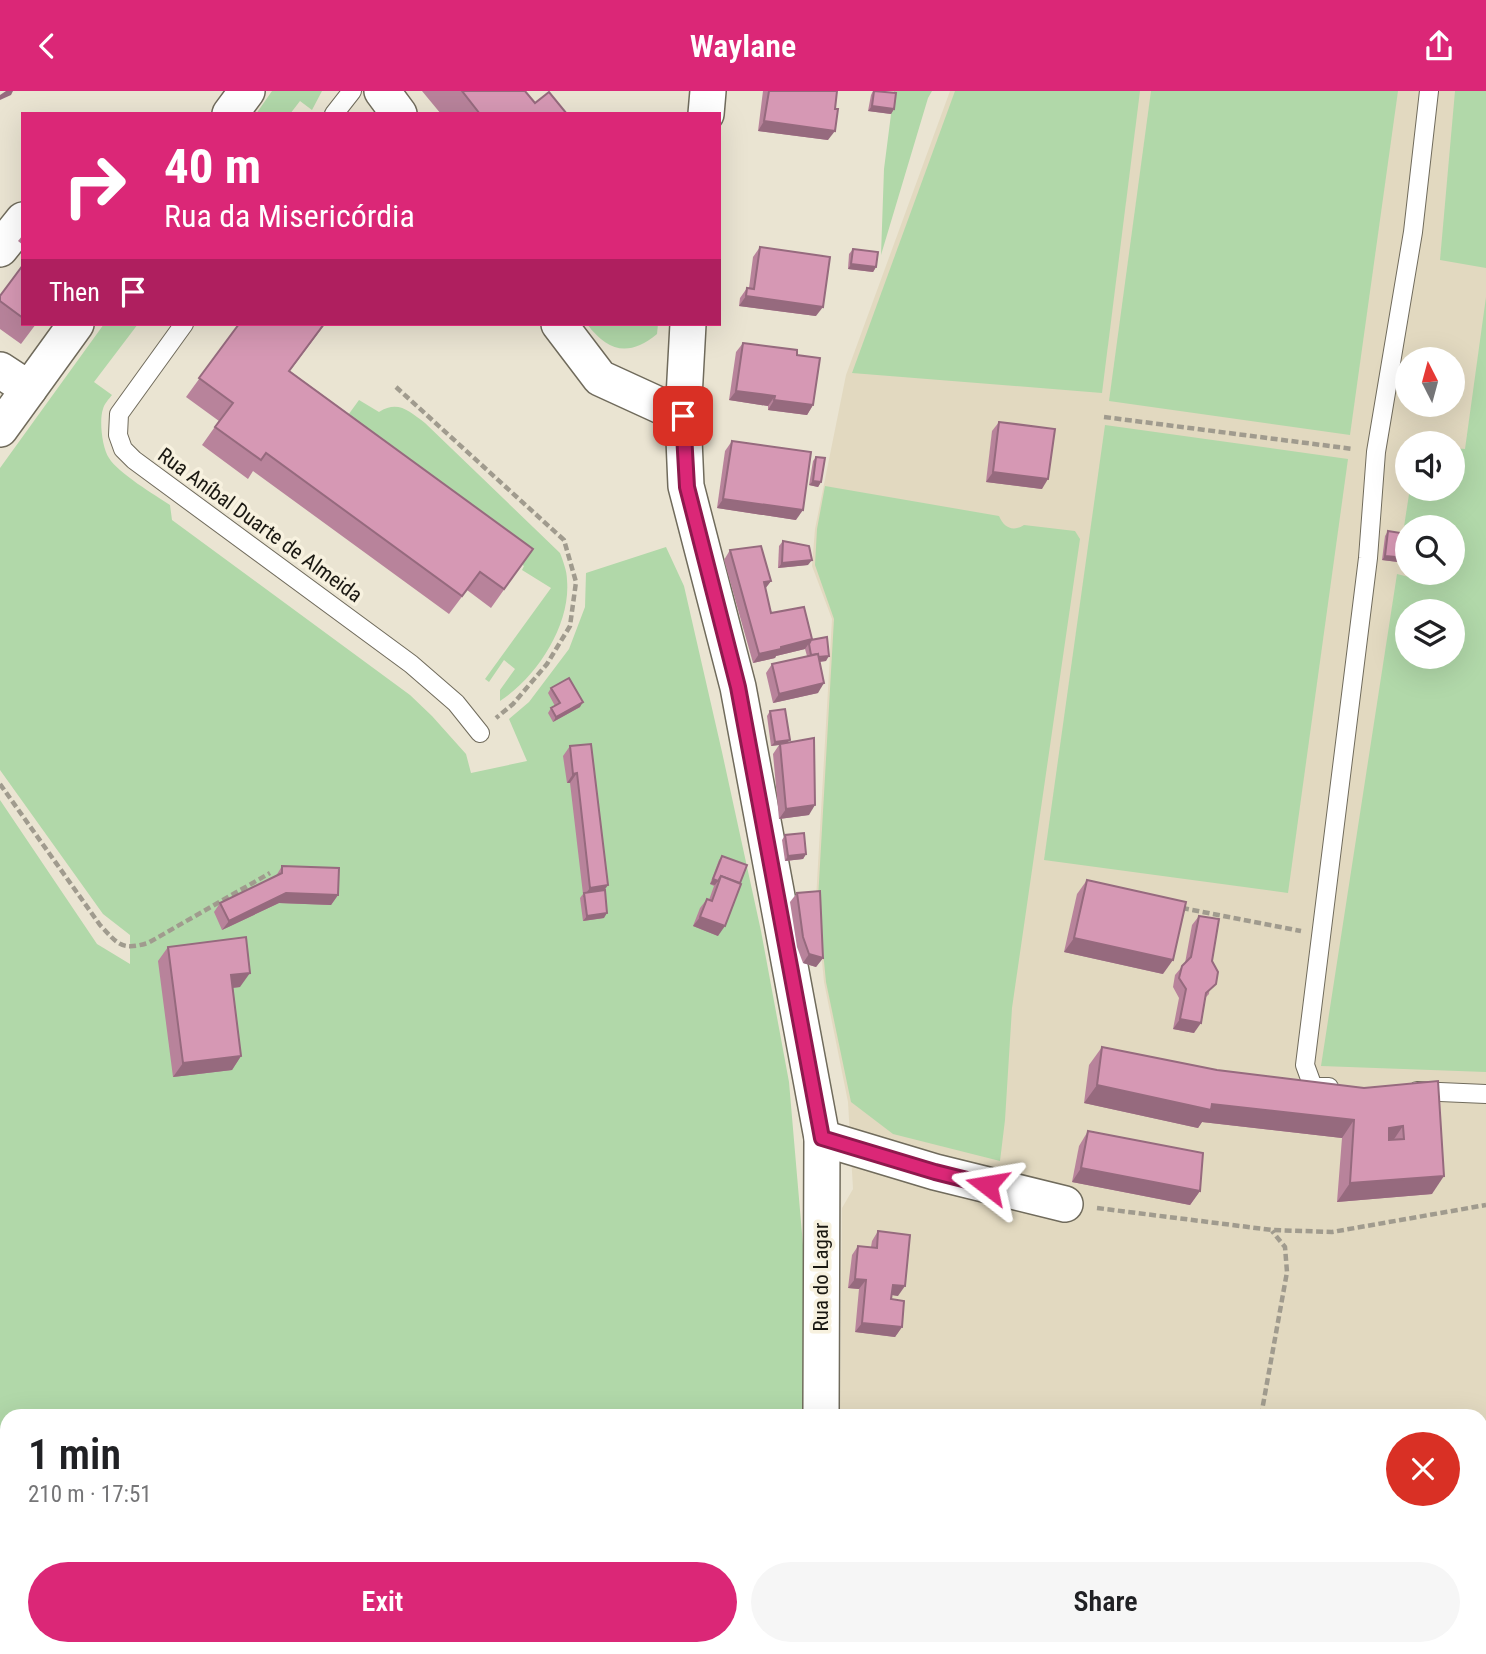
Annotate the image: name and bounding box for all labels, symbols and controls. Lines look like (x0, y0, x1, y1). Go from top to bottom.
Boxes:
icon: back (28, 27, 66, 65)
text: Waylane (690, 27, 796, 65)
icon: share (1420, 27, 1458, 65)
text: 40 m (164, 138, 261, 195)
icon: right (49, 140, 140, 231)
text: Rua da Misericórdia (164, 197, 415, 235)
icon: arrive (114, 273, 152, 311)
text: Then (49, 277, 100, 307)
north arrow (1395, 347, 1465, 417)
map controls (1395, 347, 1465, 669)
pin (653, 386, 713, 446)
icon: arrive (664, 397, 702, 435)
button: sound (1395, 431, 1465, 501)
street label: Rua Aníbal Duarte de Almeida (153, 443, 367, 607)
button: search (1395, 515, 1465, 585)
button: layers (1395, 599, 1465, 669)
position arrow (950, 1148, 1024, 1222)
street label: Rua do Lagar (809, 1223, 833, 1331)
text: 1 min (28, 1430, 121, 1479)
button: close (1386, 1432, 1460, 1506)
text: 210 m · 17:51 (28, 1481, 152, 1508)
button: Exit (28, 1562, 737, 1642)
button: Share (751, 1562, 1460, 1642)

